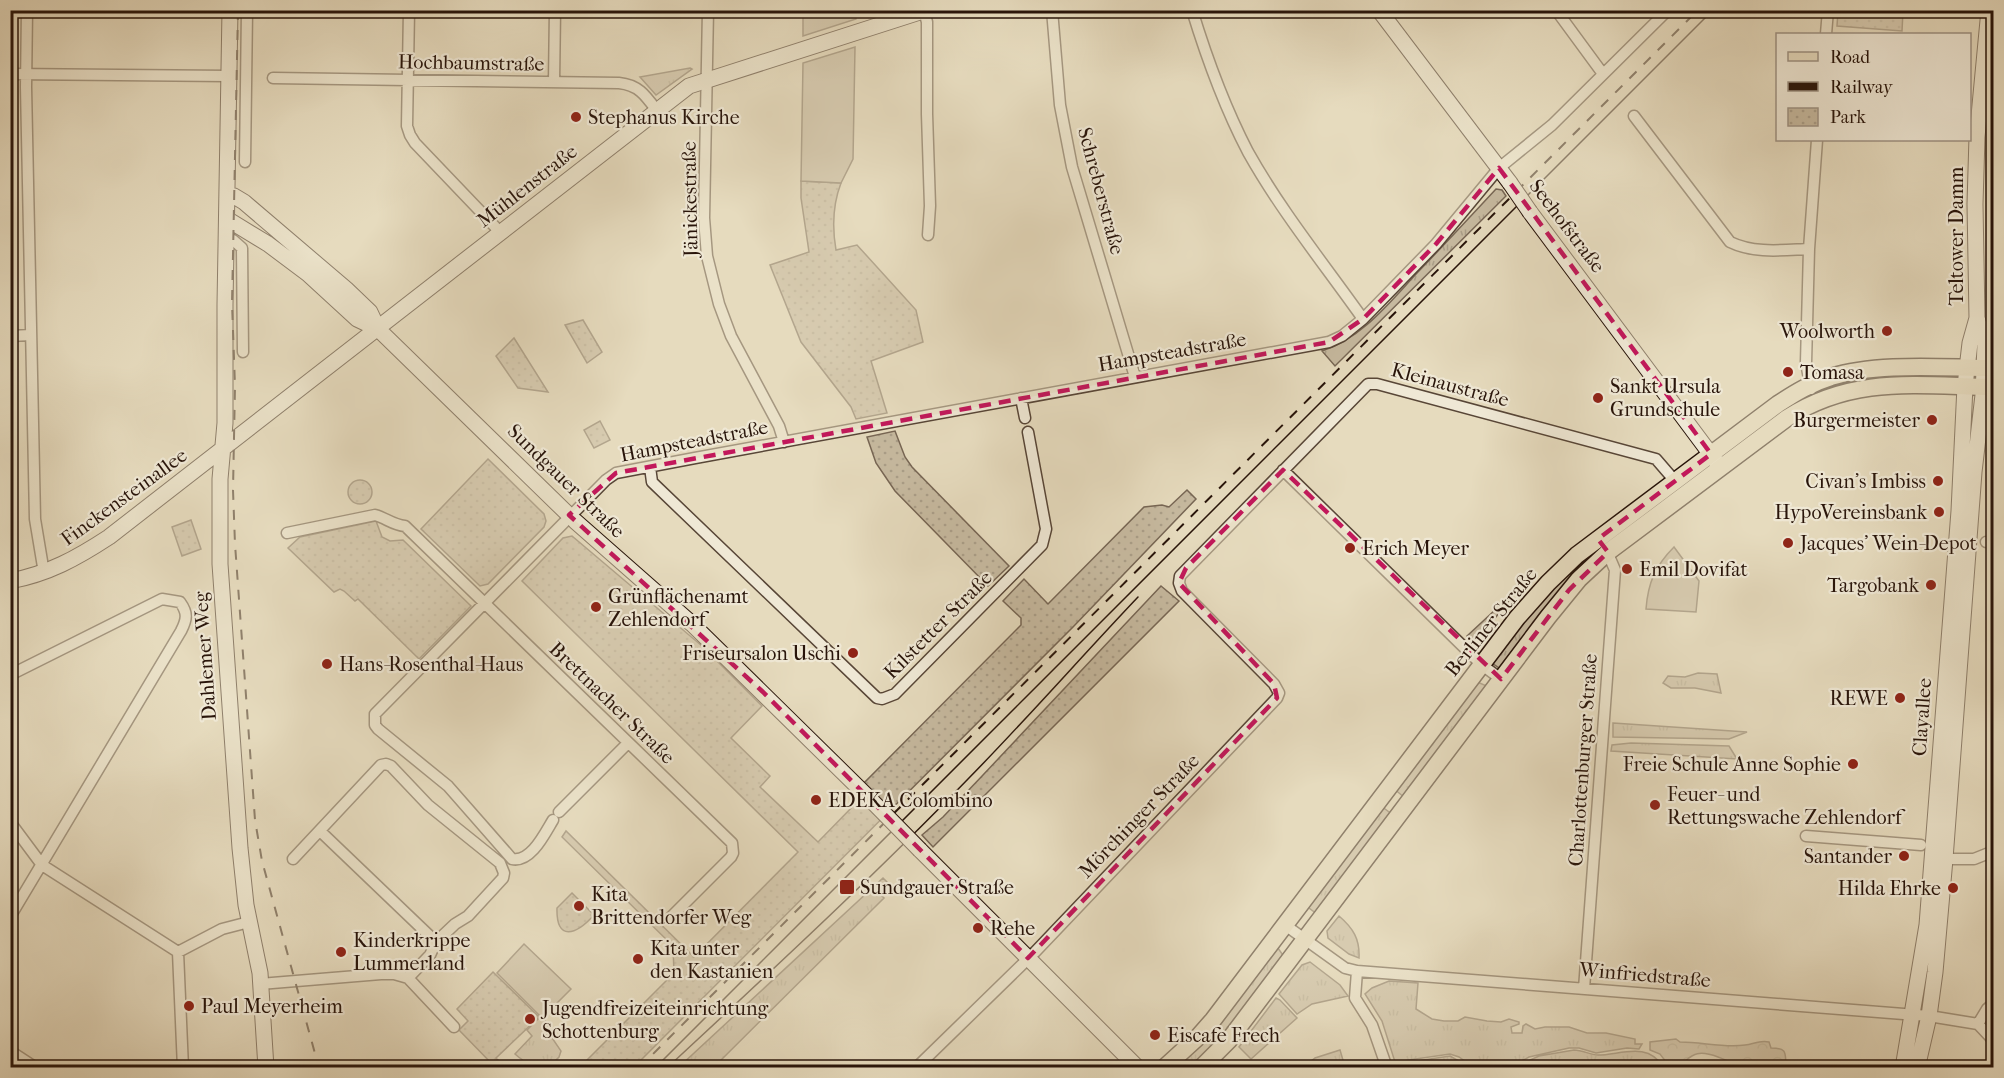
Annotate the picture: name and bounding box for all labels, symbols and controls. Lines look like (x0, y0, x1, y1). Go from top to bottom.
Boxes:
legend (1776, 33, 1971, 141)
text: Road (1830, 47, 1870, 68)
street label: Hochbaumstraße (398, 50, 544, 76)
text: Railway (1830, 77, 1894, 98)
place label: Stephanus Kirche (588, 106, 740, 129)
text: Park (1830, 107, 1867, 128)
marker: Stephanus Kirche (569, 110, 583, 124)
street label: Schreberstraße (1073, 125, 1129, 257)
street label: Mühlenstraße (472, 140, 582, 232)
street label: Jänickestraße (677, 141, 703, 259)
street label: Teltower Damm (1945, 166, 1968, 305)
street label: Seehofstraße (1524, 175, 1610, 277)
place label: Woolworth (1779, 320, 1876, 343)
marker: Woolworth (1880, 324, 1894, 338)
street label: Hampsteadstraße (1096, 328, 1248, 376)
street label: Kleinaustraße (1389, 358, 1512, 412)
place label: Tomasa (1800, 361, 1865, 384)
marker: Tomasa (1781, 365, 1795, 379)
place label: Sankt Ursula Grundschule (1610, 375, 1721, 421)
marker: Sankt Ursula Grundschule (1591, 391, 1605, 405)
place label: Burgermeister (1793, 409, 1920, 432)
marker: Burgermeister (1925, 413, 1939, 427)
street label: Hampsteadstraße (618, 415, 770, 467)
street label: Sundgauer Straße (503, 419, 629, 543)
street label: Finckensteinallee (56, 443, 192, 550)
place label: Civan’s Imbiss (1805, 470, 1926, 493)
marker: Civan’s Imbiss (1931, 474, 1945, 488)
place label: HypoVereinsbank (1775, 501, 1928, 524)
marker: HypoVereinsbank (1932, 505, 1946, 519)
place label: Jacques' Wein-Depot (1798, 532, 1977, 555)
marker: Jacques' Wein-Depot (1781, 536, 1795, 550)
place label: Erich Meyer (1362, 537, 1469, 560)
marker: Erich Meyer (1343, 541, 1357, 555)
place label: Emil Dovifat (1639, 558, 1748, 581)
marker: Emil Dovifat (1620, 562, 1634, 576)
street label: Berliner Straße (1440, 563, 1542, 681)
street label: Kilstetter Straße (879, 566, 997, 684)
place label: Targobank (1827, 574, 1920, 597)
marker: Targobank (1924, 578, 1938, 592)
place label: Grünflächenamt Zehlendorf (608, 585, 749, 631)
street label: Dahlemer Weg (189, 590, 221, 721)
marker: Grünflächenamt Zehlendorf (589, 600, 603, 614)
street label: Brettnacher Straße (545, 637, 679, 769)
place label: Friseursalon Uschi (682, 642, 841, 665)
marker: Friseursalon Uschi (846, 646, 860, 660)
place label: Hans-Rosenthal-Haus (339, 653, 523, 676)
street label: Charlottenburger Straße (1564, 653, 1602, 867)
marker: Hans-Rosenthal-Haus (320, 657, 334, 671)
street label: Clayallee (1908, 677, 1936, 757)
place label: REWE (1829, 687, 1888, 710)
marker: REWE (1893, 691, 1907, 705)
street label: Mörchinger Straße (1074, 749, 1204, 883)
place label: Freie Schule Anne Sophie (1623, 753, 1841, 776)
marker: Freie Schule Anne Sophie (1846, 757, 1860, 771)
place label: Feuer- und Rettungswache Zehlendorf (1667, 783, 1906, 829)
place label: EDEKA Colombino (828, 789, 993, 812)
marker: EDEKA Colombino (809, 793, 823, 807)
marker: Feuer- und Rettungswache Zehlendorf (1648, 798, 1662, 812)
place label: Santander (1804, 845, 1892, 868)
marker: Santander (1897, 849, 1911, 863)
place label: Sundgauer Straße (860, 876, 1014, 899)
place label: Hilda Ehrke (1838, 877, 1941, 900)
marker: Sundgauer Straße (838, 878, 856, 896)
marker: Hilda Ehrke (1946, 881, 1960, 895)
place label: Kita Brittendorfer Weg (591, 883, 752, 929)
marker: Kita Brittendorfer Weg (572, 899, 586, 913)
place label: Rehe (990, 917, 1035, 940)
marker: Rehe (971, 921, 985, 935)
place label: Kinderkrippe Lummerland (353, 929, 471, 975)
place label: Kita unter den Kastanien (650, 937, 774, 983)
marker: Kinderkrippe Lummerland (334, 945, 348, 959)
marker: Kita unter den Kastanien (631, 952, 645, 966)
street label: Winfriedstraße (1577, 958, 1712, 992)
place label: Paul Meyerheim (201, 995, 343, 1018)
place label: Jugendfreizeiteinrichtung Schottenburg (540, 997, 768, 1043)
marker: Paul Meyerheim (182, 999, 196, 1013)
marker: Jugendfreizeiteinrichtung Schottenburg (523, 1012, 537, 1026)
place label: Eiscafe Frech (1167, 1024, 1281, 1047)
marker: Eiscafe Frech (1148, 1028, 1162, 1042)

